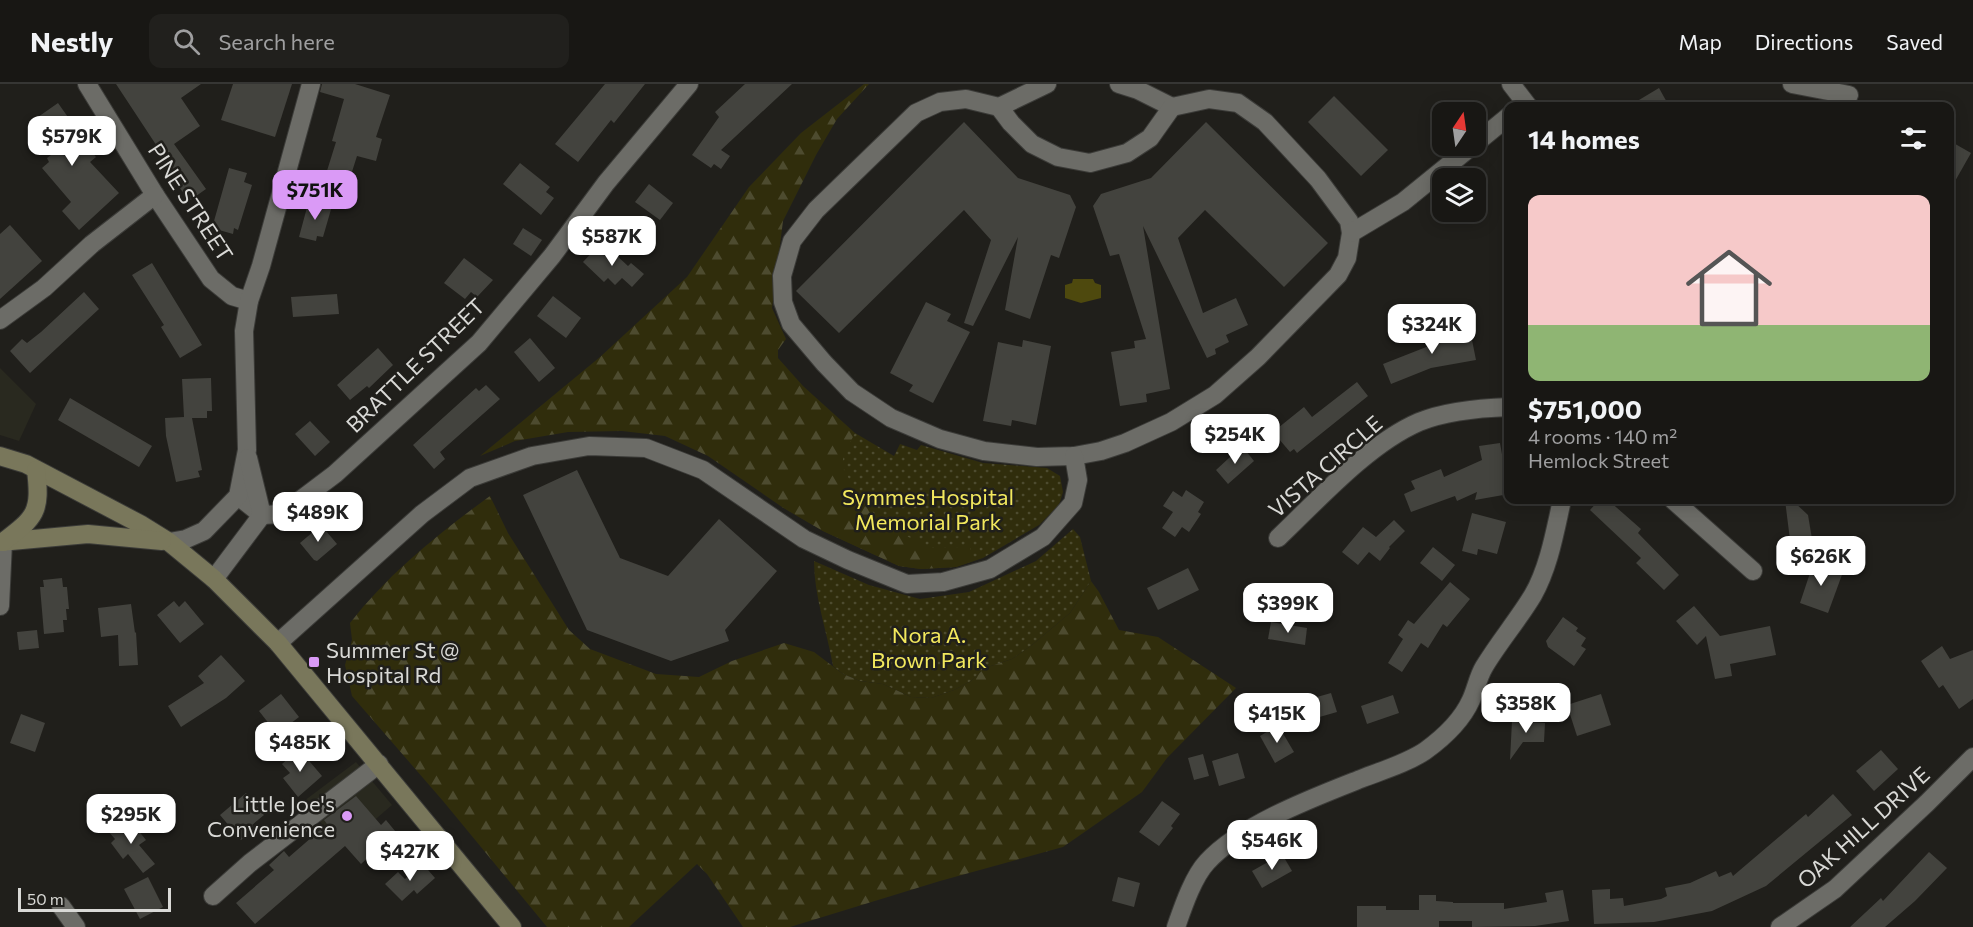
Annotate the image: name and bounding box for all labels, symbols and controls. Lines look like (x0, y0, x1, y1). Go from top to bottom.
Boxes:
search box (149, 14, 569, 68)
text: Nestly (30, 24, 113, 58)
icon: search (170, 25, 203, 58)
text: Search here (218, 28, 335, 55)
text: Map (1679, 29, 1722, 54)
text: Directions (1755, 29, 1853, 54)
text: Saved (1886, 29, 1943, 54)
north arrow (1432, 102, 1486, 156)
map controls (1432, 102, 1486, 222)
pin: $579K (30, 116, 114, 167)
icon: filters (1897, 122, 1930, 155)
text: $579K (42, 123, 102, 147)
text: 14 homes (1528, 123, 1640, 154)
street label: PINE STREET (143, 138, 239, 266)
button: layers (1432, 168, 1486, 222)
pin: $751K (273, 170, 357, 221)
text: $751K (286, 177, 344, 201)
pin: $587K (570, 216, 654, 267)
text: $587K (582, 223, 642, 247)
icon: home (1675, 234, 1783, 342)
street label: BRATTLE STREET (340, 292, 490, 438)
pin: $324K (1390, 304, 1474, 355)
text: $324K (1402, 311, 1462, 335)
text: $751,000 (1528, 393, 1642, 424)
street label: VISTA CIRCLE (1263, 409, 1387, 523)
pin: $254K (1193, 414, 1277, 465)
text: $254K (1205, 421, 1265, 445)
text: 4 rooms · 140 m² (1528, 424, 1677, 448)
text: Hemlock Street (1528, 448, 1669, 472)
park label: Symmes Hospital Memorial Park (842, 483, 1014, 535)
pin: $489K (276, 492, 360, 543)
text: $489K (287, 499, 349, 523)
pin: $626K (1779, 536, 1863, 587)
text: $626K (1790, 543, 1852, 567)
pin: $399K (1246, 583, 1330, 634)
text: $399K (1257, 590, 1319, 614)
park label: Nora A. Brown Park (871, 621, 987, 673)
place label: Summer St @ Hospital Rd (326, 636, 460, 688)
marker: Summer St @ Hospital Rd (307, 655, 321, 669)
pin: $358K (1484, 683, 1568, 734)
text: $358K (1495, 690, 1557, 714)
pin: $415K (1235, 693, 1319, 744)
text: $415K (1248, 700, 1306, 724)
pin: $485K (258, 722, 342, 773)
text: $485K (269, 729, 331, 753)
street label: OAK HILL DRIVE (1791, 761, 1935, 893)
place label: Little Joe's Convenience (207, 790, 335, 842)
pin: $295K (89, 794, 173, 845)
text: $295K (101, 801, 161, 825)
marker: Little Joe's Convenience (340, 809, 354, 823)
pin: $546K (1230, 820, 1314, 871)
text: $546K (1241, 827, 1303, 851)
pin: $427K (368, 831, 452, 882)
text: $427K (380, 838, 440, 862)
scale bar (18, 885, 171, 912)
text: 50 m (27, 889, 64, 908)

